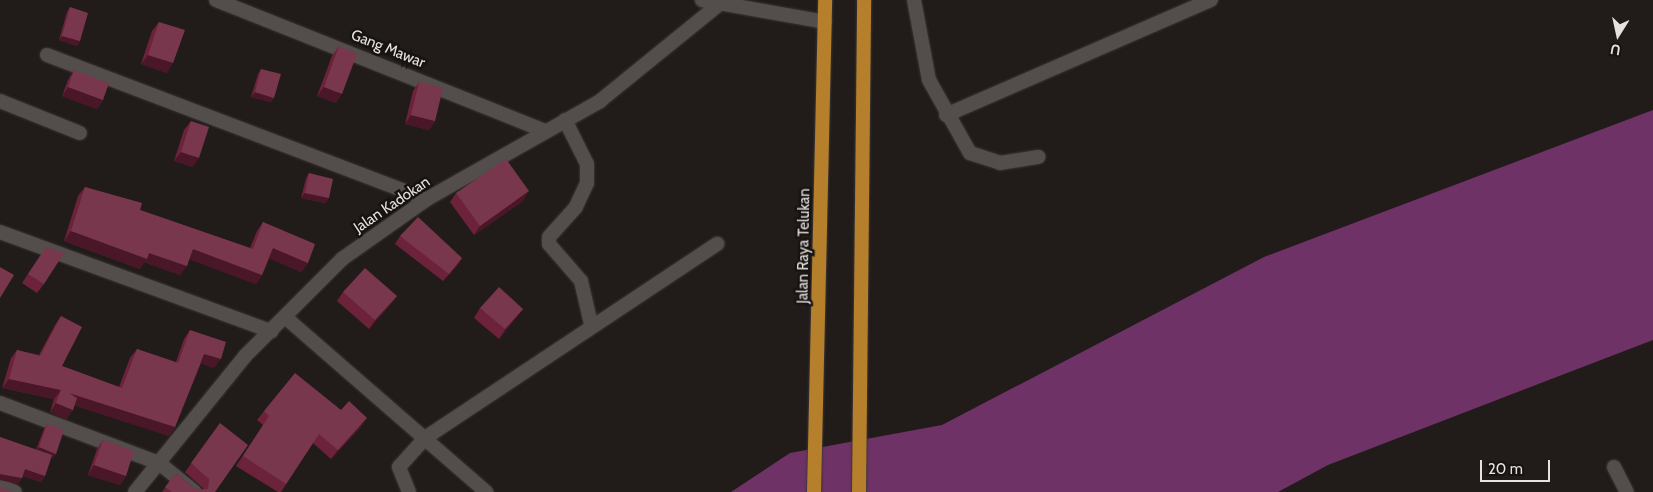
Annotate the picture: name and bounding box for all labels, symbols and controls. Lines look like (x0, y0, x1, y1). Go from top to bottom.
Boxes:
north arrow (1593, 10, 1643, 60)
street label: Gang Mawar (348, 26, 428, 72)
text: U (1609, 40, 1622, 60)
street label: Jalan Kadokan (351, 173, 433, 237)
street label: Jalan Raya Telukan (794, 188, 814, 304)
scale bar (1483, 450, 1553, 482)
text: 20 m (1488, 460, 1523, 478)

